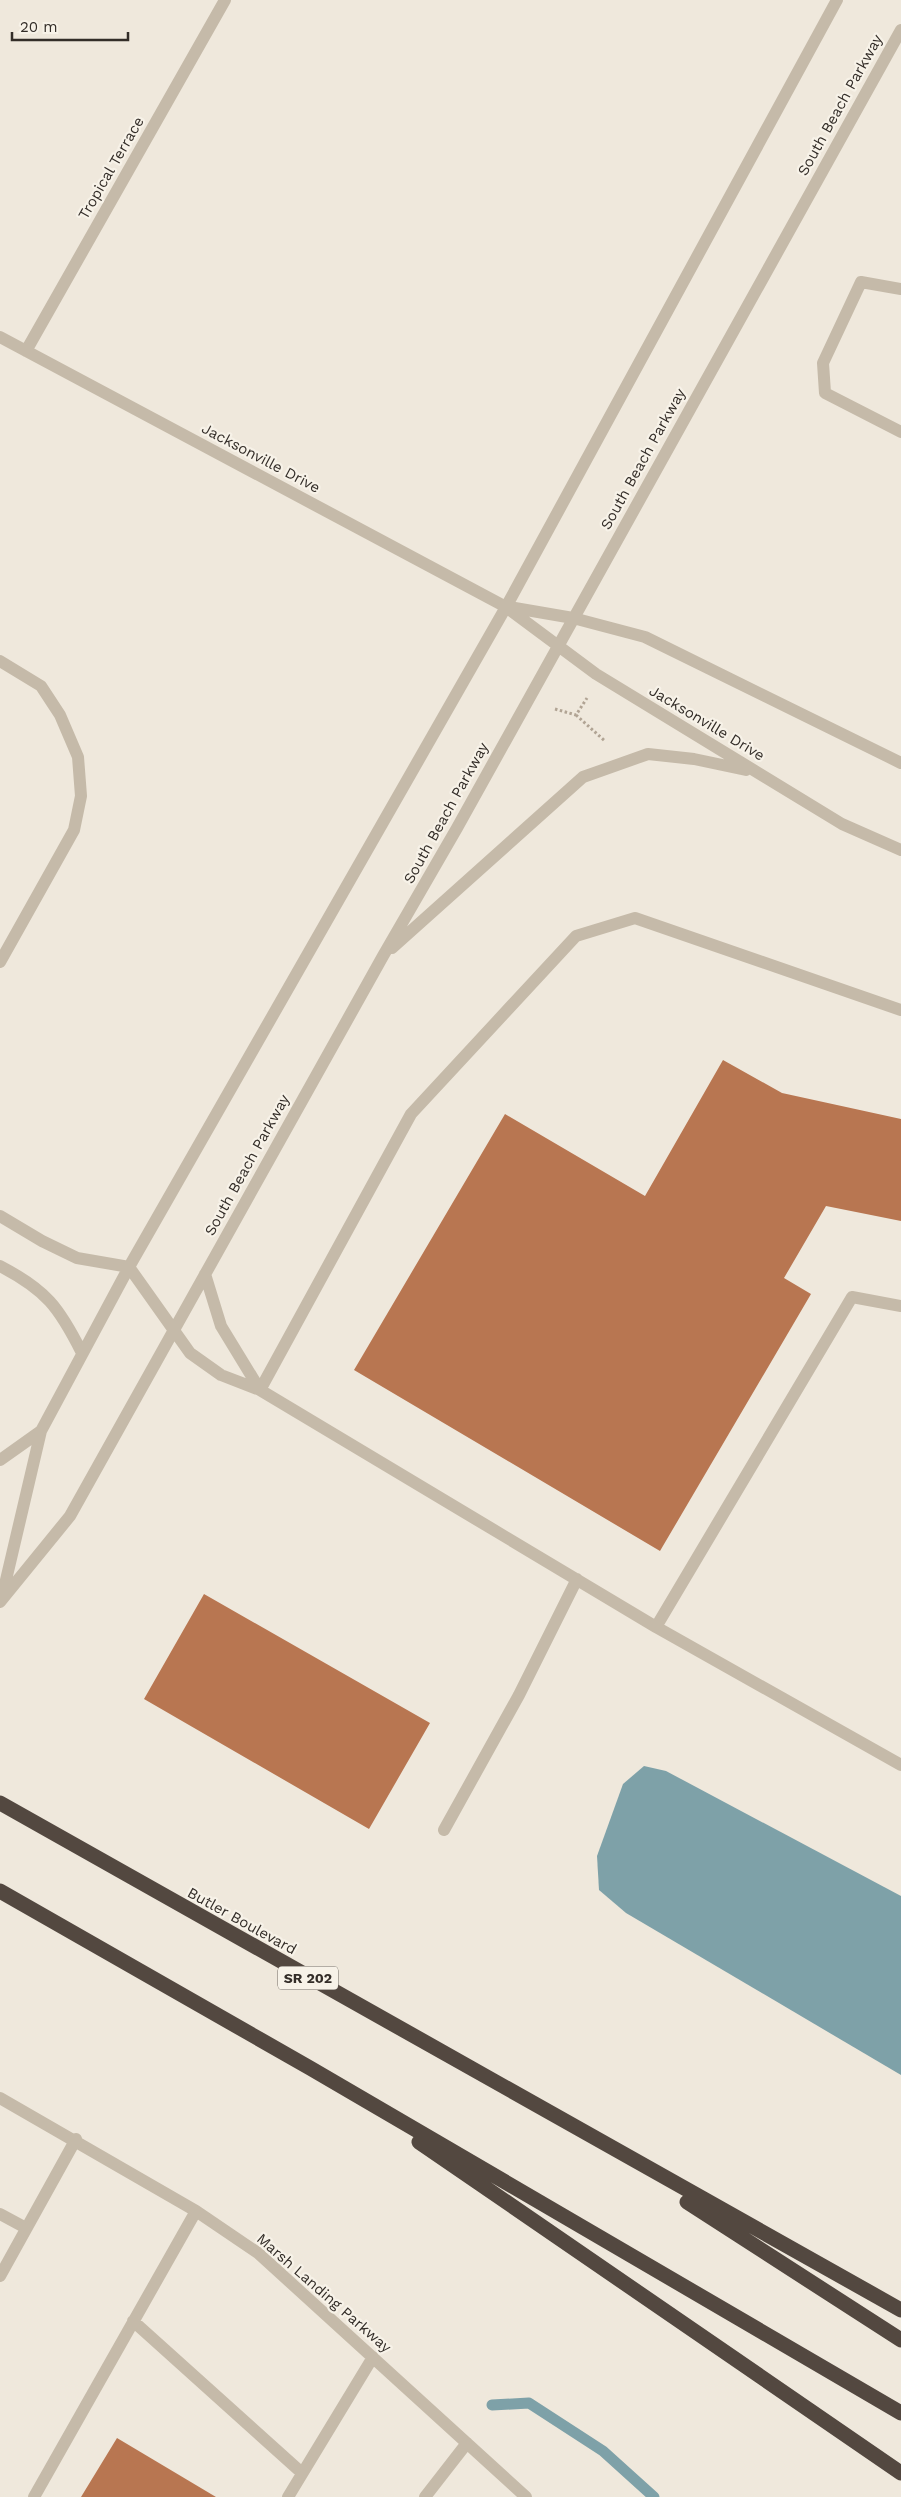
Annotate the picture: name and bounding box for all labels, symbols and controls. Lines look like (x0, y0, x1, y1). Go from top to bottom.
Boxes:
scale bar (12, 10, 129, 42)
text: 20 m (20, 18, 58, 36)
street label: South Beach Parkway (794, 31, 886, 179)
street label: Tropical Terrace (74, 113, 148, 223)
street label: South Beach Parkway (597, 385, 689, 533)
street label: Jacksonville Drive (199, 419, 323, 497)
street label: Jacksonville Drive (646, 681, 768, 765)
street label: South Beach Parkway (400, 739, 492, 887)
street label: South Beach Parkway (201, 1091, 293, 1239)
street label: Butler Boulevard (184, 1884, 300, 1958)
road number: SR 202 (278, 1966, 338, 1990)
street label: Marsh Landing Parkway (253, 2230, 395, 2356)

